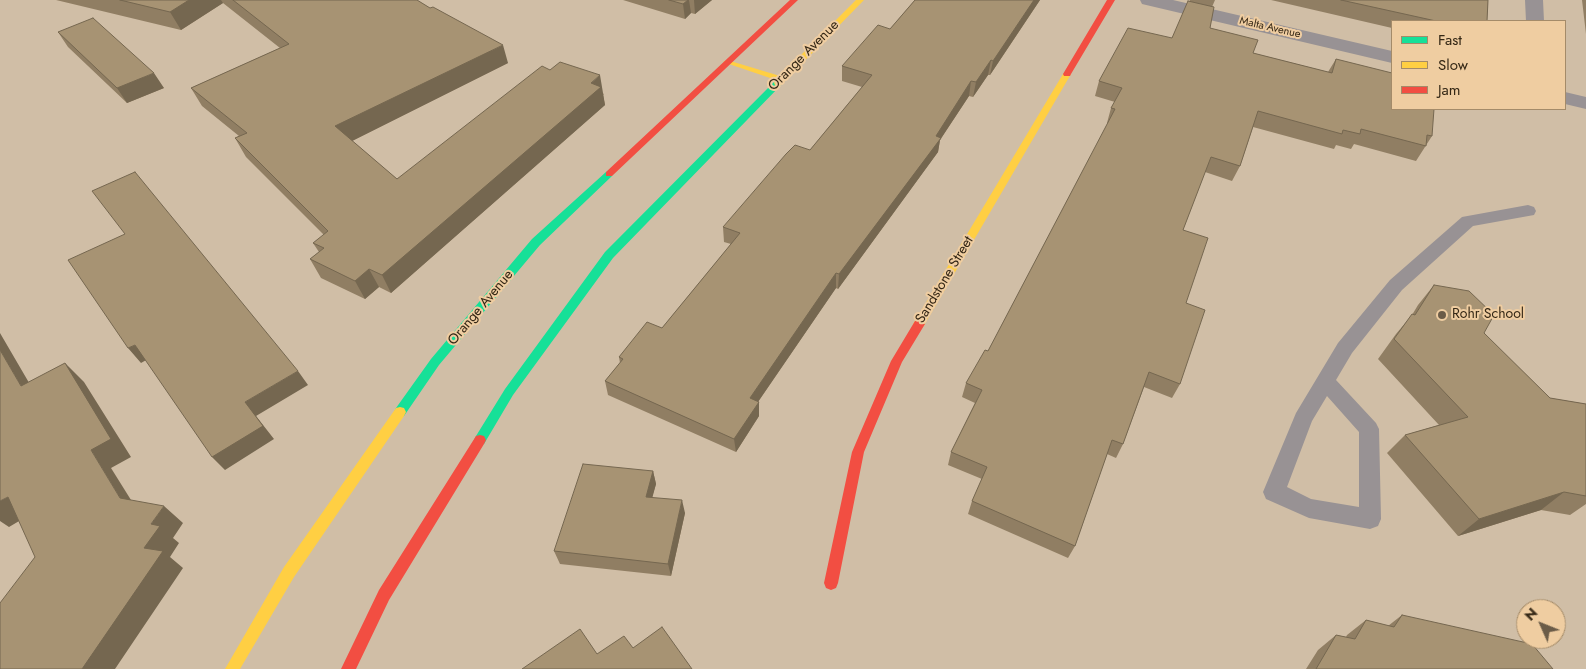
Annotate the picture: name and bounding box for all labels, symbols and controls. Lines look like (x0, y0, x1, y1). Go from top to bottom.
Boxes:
street label: Malta Avenue (1238, 15, 1302, 41)
street label: Orange Avenue (765, 17, 843, 95)
legend (1391, 20, 1566, 110)
text: Fast (1438, 29, 1462, 51)
text: Slow (1438, 54, 1468, 76)
text: Jam (1438, 79, 1461, 101)
street label: Sandstone Street (912, 233, 978, 327)
street label: Orange Avenue (445, 267, 517, 349)
place label: Rohr School (1452, 307, 1524, 323)
marker: Rohr School (1436, 309, 1448, 321)
north arrow (1516, 599, 1566, 649)
text: N (1520, 603, 1542, 625)

